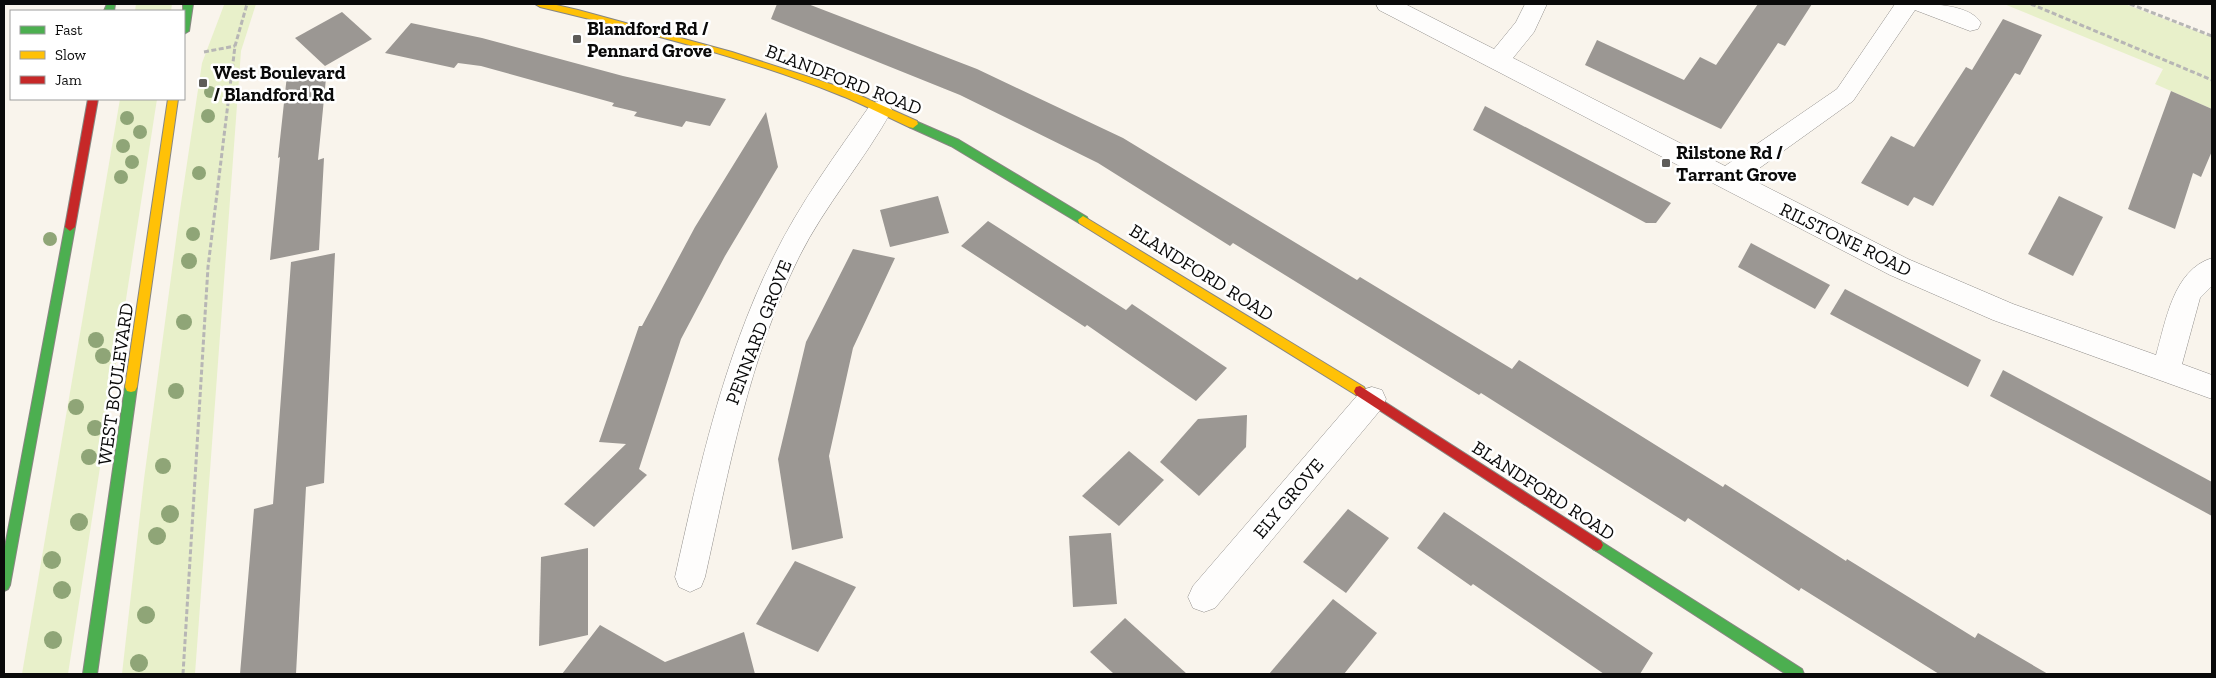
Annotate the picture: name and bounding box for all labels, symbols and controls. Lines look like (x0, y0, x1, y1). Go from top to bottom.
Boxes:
legend (10, 10, 185, 100)
place label: Blandford Rd / Pennard Grove (587, 17, 712, 62)
text: Fast (55, 21, 83, 39)
marker: Blandford Rd / Pennard Grove (571, 33, 583, 45)
street label: BLANDFORD ROAD (762, 39, 925, 120)
text: Slow (55, 46, 87, 64)
place label: West Boulevard / Blandford Rd (213, 61, 346, 106)
text: Jam (55, 71, 82, 89)
marker: West Boulevard / Blandford Rd (197, 77, 209, 89)
place label: Rilstone Rd / Tarrant Grove (1676, 141, 1796, 186)
marker: Rilstone Rd / Tarrant Grove (1660, 157, 1672, 169)
street label: RILSTONE ROAD (1776, 198, 1915, 281)
street label: BLANDFORD ROAD (1125, 219, 1278, 326)
street label: PENNARD GROVE (720, 257, 797, 408)
street label: WEST BOULEVARD (93, 301, 138, 467)
street label: BLANDFORD ROAD (1468, 436, 1619, 545)
street label: ELY GROVE (1248, 454, 1329, 543)

